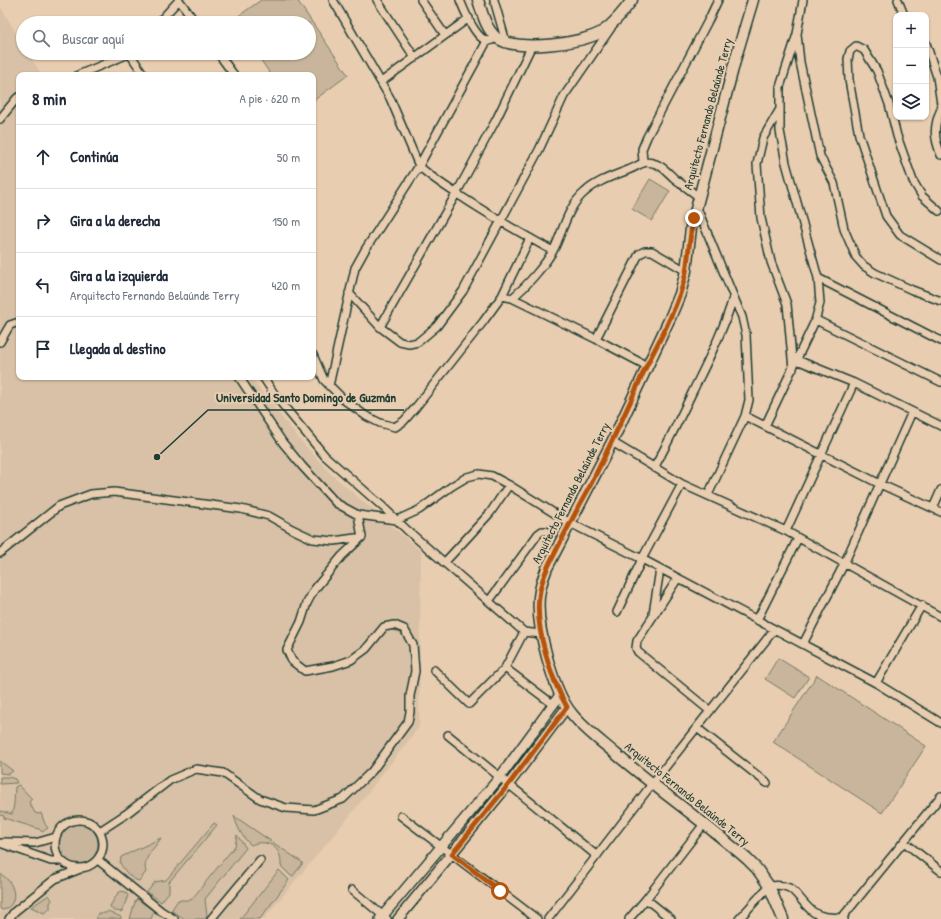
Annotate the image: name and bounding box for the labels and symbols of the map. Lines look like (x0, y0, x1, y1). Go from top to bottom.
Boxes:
street label: Arquitecto Fernando Belaúnde Terry (679, 36, 736, 192)
route end (685, 209, 703, 227)
callout: Universidad Santo Domingo de Guzmán (208, 385, 404, 410)
text: Universidad Santo Domingo de Guzmán (216, 388, 396, 407)
street label: Arquitecto Fernando Belaúnde Terry (527, 419, 614, 566)
street label: Arquitecto Fernando Belaúnde Terry (621, 738, 753, 849)
route start (491, 882, 509, 900)

